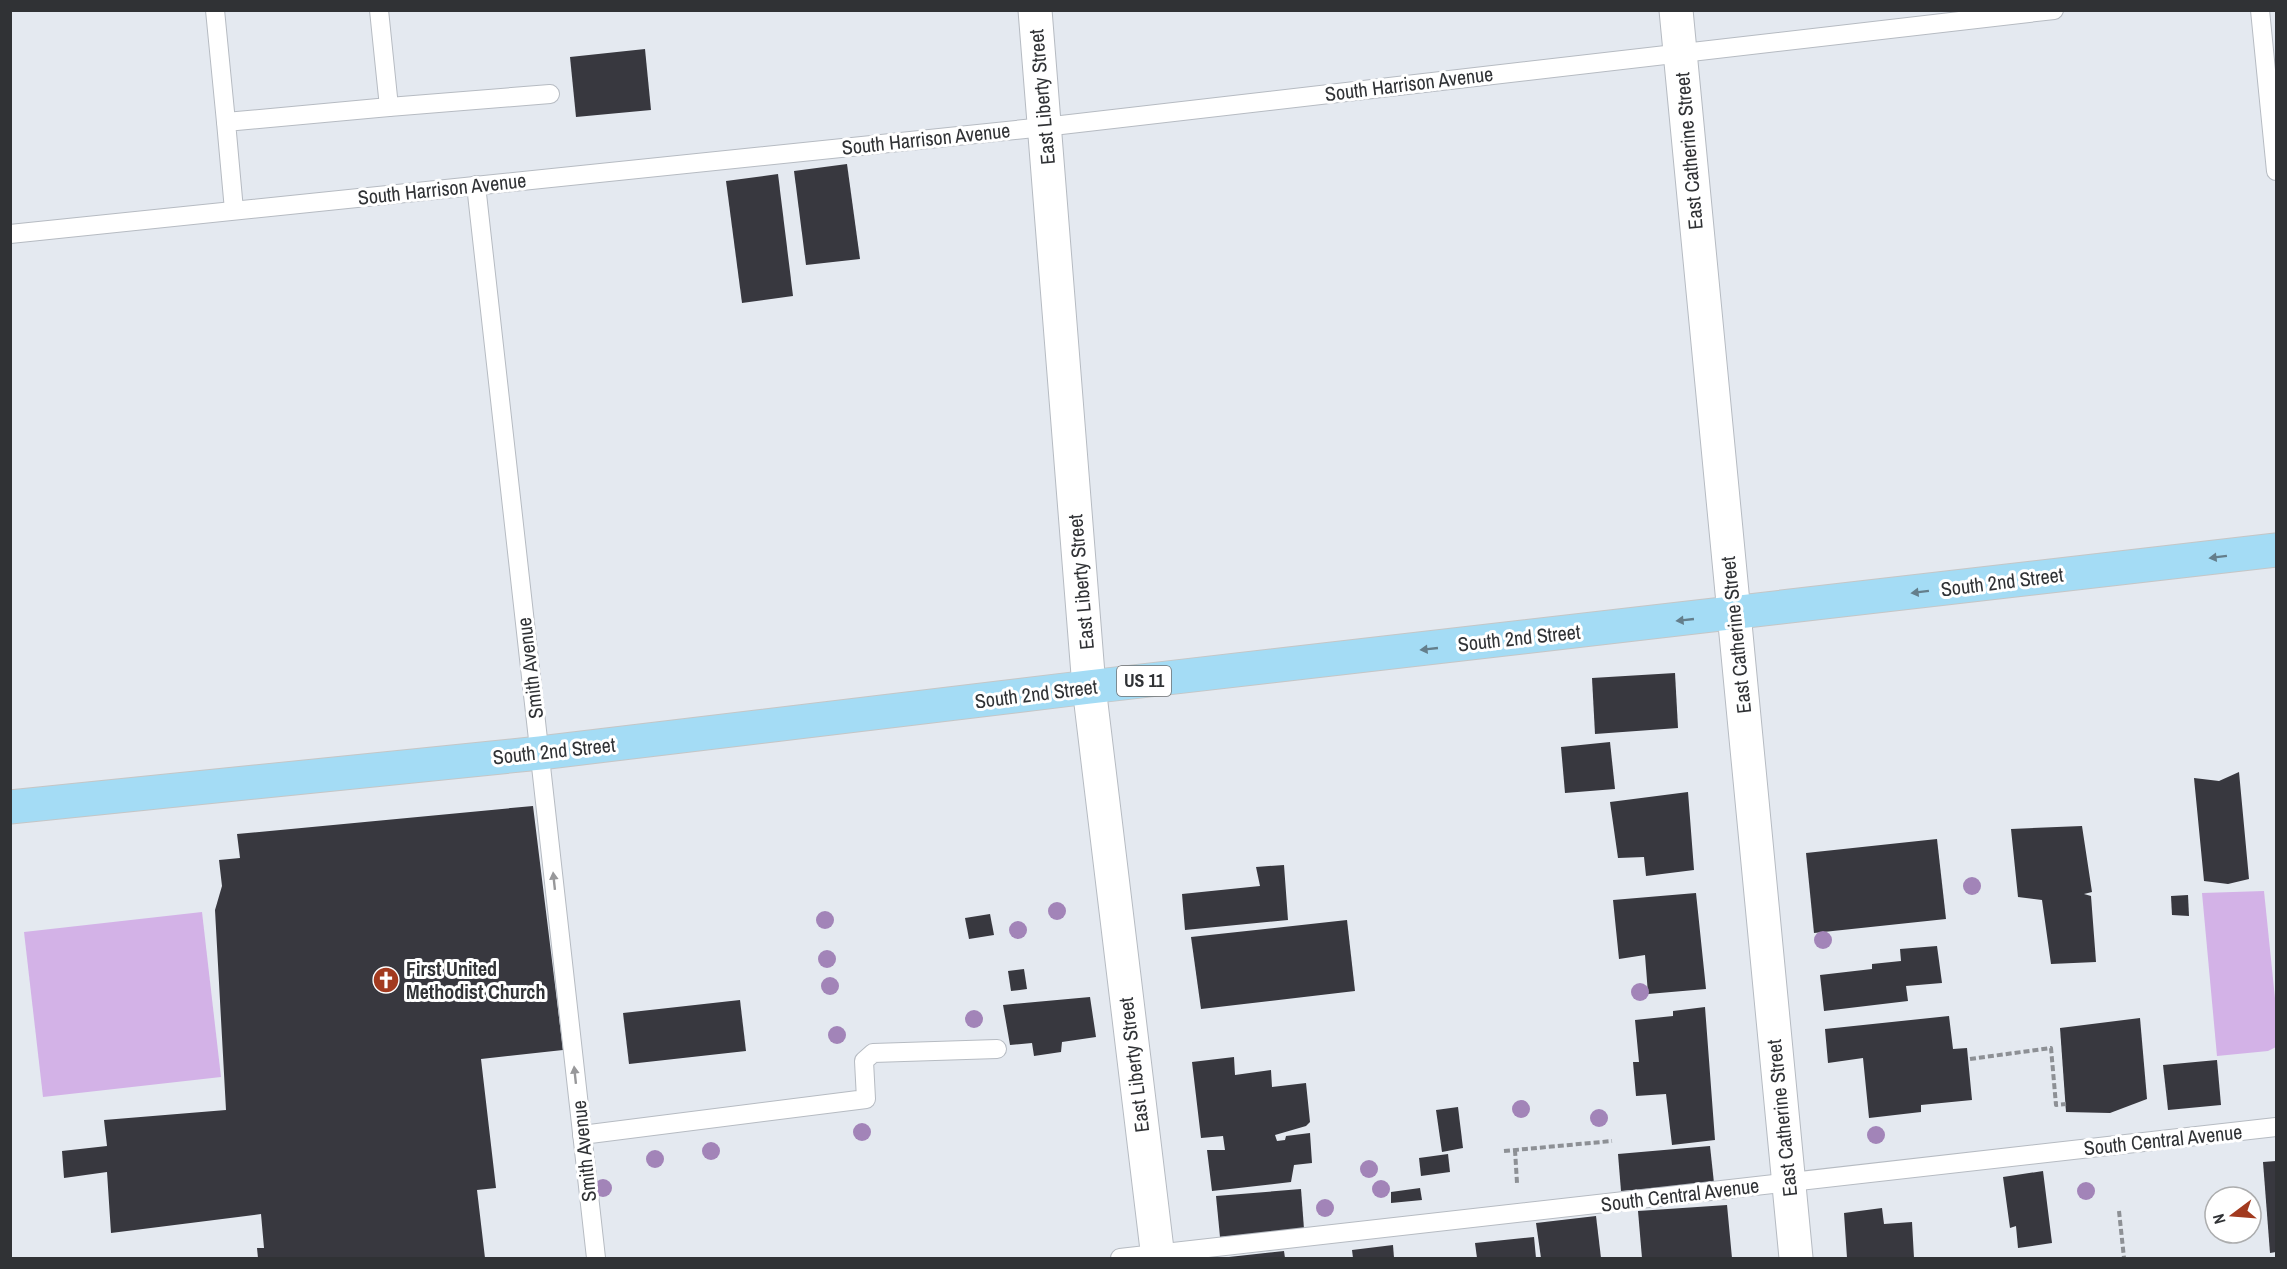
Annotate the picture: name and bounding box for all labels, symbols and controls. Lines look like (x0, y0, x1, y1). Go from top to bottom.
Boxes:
street label: East Liberty Street (1022, 28, 1061, 166)
street label: South Harrison Avenue (1323, 60, 1495, 107)
street label: East Catherine Street (1668, 71, 1709, 231)
street label: South Harrison Avenue (840, 116, 1012, 161)
street label: South Harrison Avenue (356, 166, 528, 211)
street label: East Liberty Street (1061, 513, 1100, 651)
one-way arrow (2209, 552, 2228, 562)
street label: East Catherine Street (1714, 555, 1757, 715)
street label: South 2nd Street (1939, 561, 2065, 602)
one-way arrow (1911, 587, 1930, 597)
one-way arrow (1675, 615, 1694, 624)
street label: Smith Avenue (510, 616, 549, 720)
street label: South 2nd Street (1456, 618, 1582, 657)
one-way arrow (1419, 644, 1438, 653)
road number: US 11 (1117, 666, 1171, 696)
street label: South 2nd Street (973, 673, 1099, 714)
street label: South 2nd Street (491, 731, 617, 770)
one-way arrow (549, 872, 559, 891)
place label: First United Methodist Church (406, 955, 545, 1005)
church icon: First United Methodist Church (371, 965, 401, 995)
street label: East Liberty Street (1112, 996, 1155, 1134)
street label: East Catherine Street (1760, 1038, 1803, 1198)
one-way arrow (570, 1066, 580, 1085)
street label: Smith Avenue (565, 1099, 602, 1203)
street label: South Central Avenue (2082, 1118, 2244, 1161)
street label: South Central Avenue (1599, 1171, 1761, 1218)
north arrow (2203, 1185, 2263, 1245)
text: N (2207, 1212, 2230, 1227)

